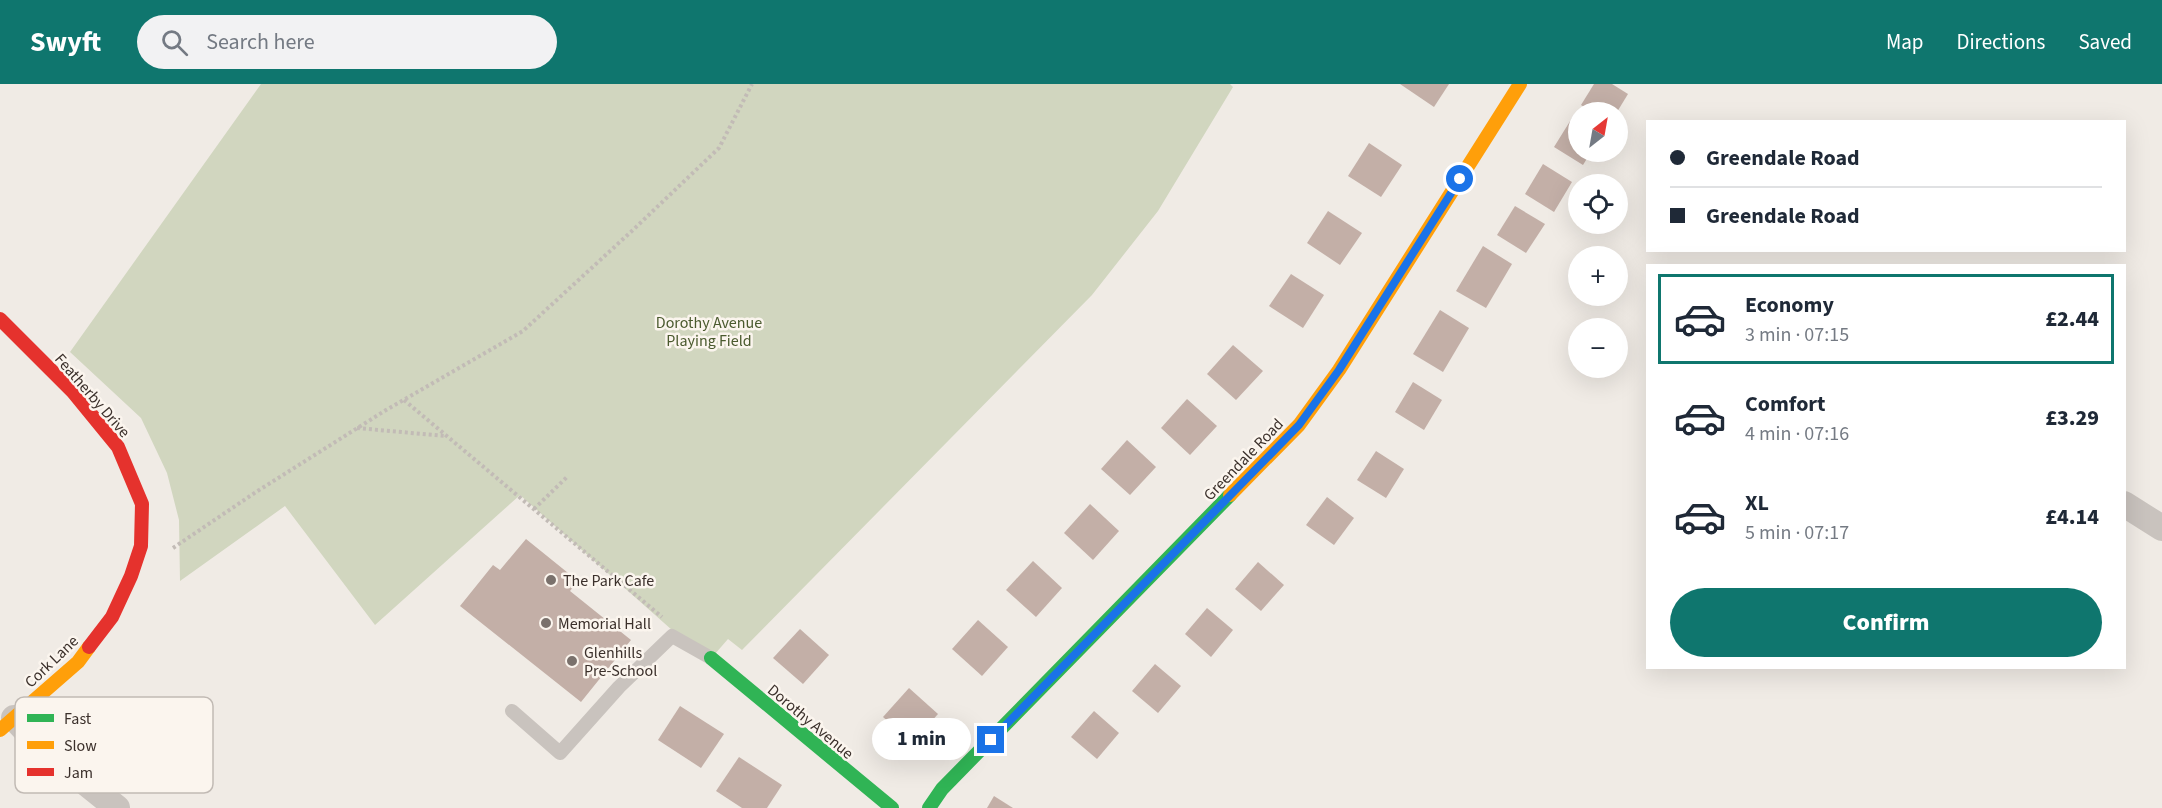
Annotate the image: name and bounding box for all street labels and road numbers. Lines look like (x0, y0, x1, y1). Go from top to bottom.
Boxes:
street label: Featherby Drive (50, 349, 135, 443)
street label: Greendale Road (1199, 414, 1289, 506)
street label: Cork Lane (20, 630, 83, 693)
street label: Dorothy Avenue (763, 679, 858, 764)

